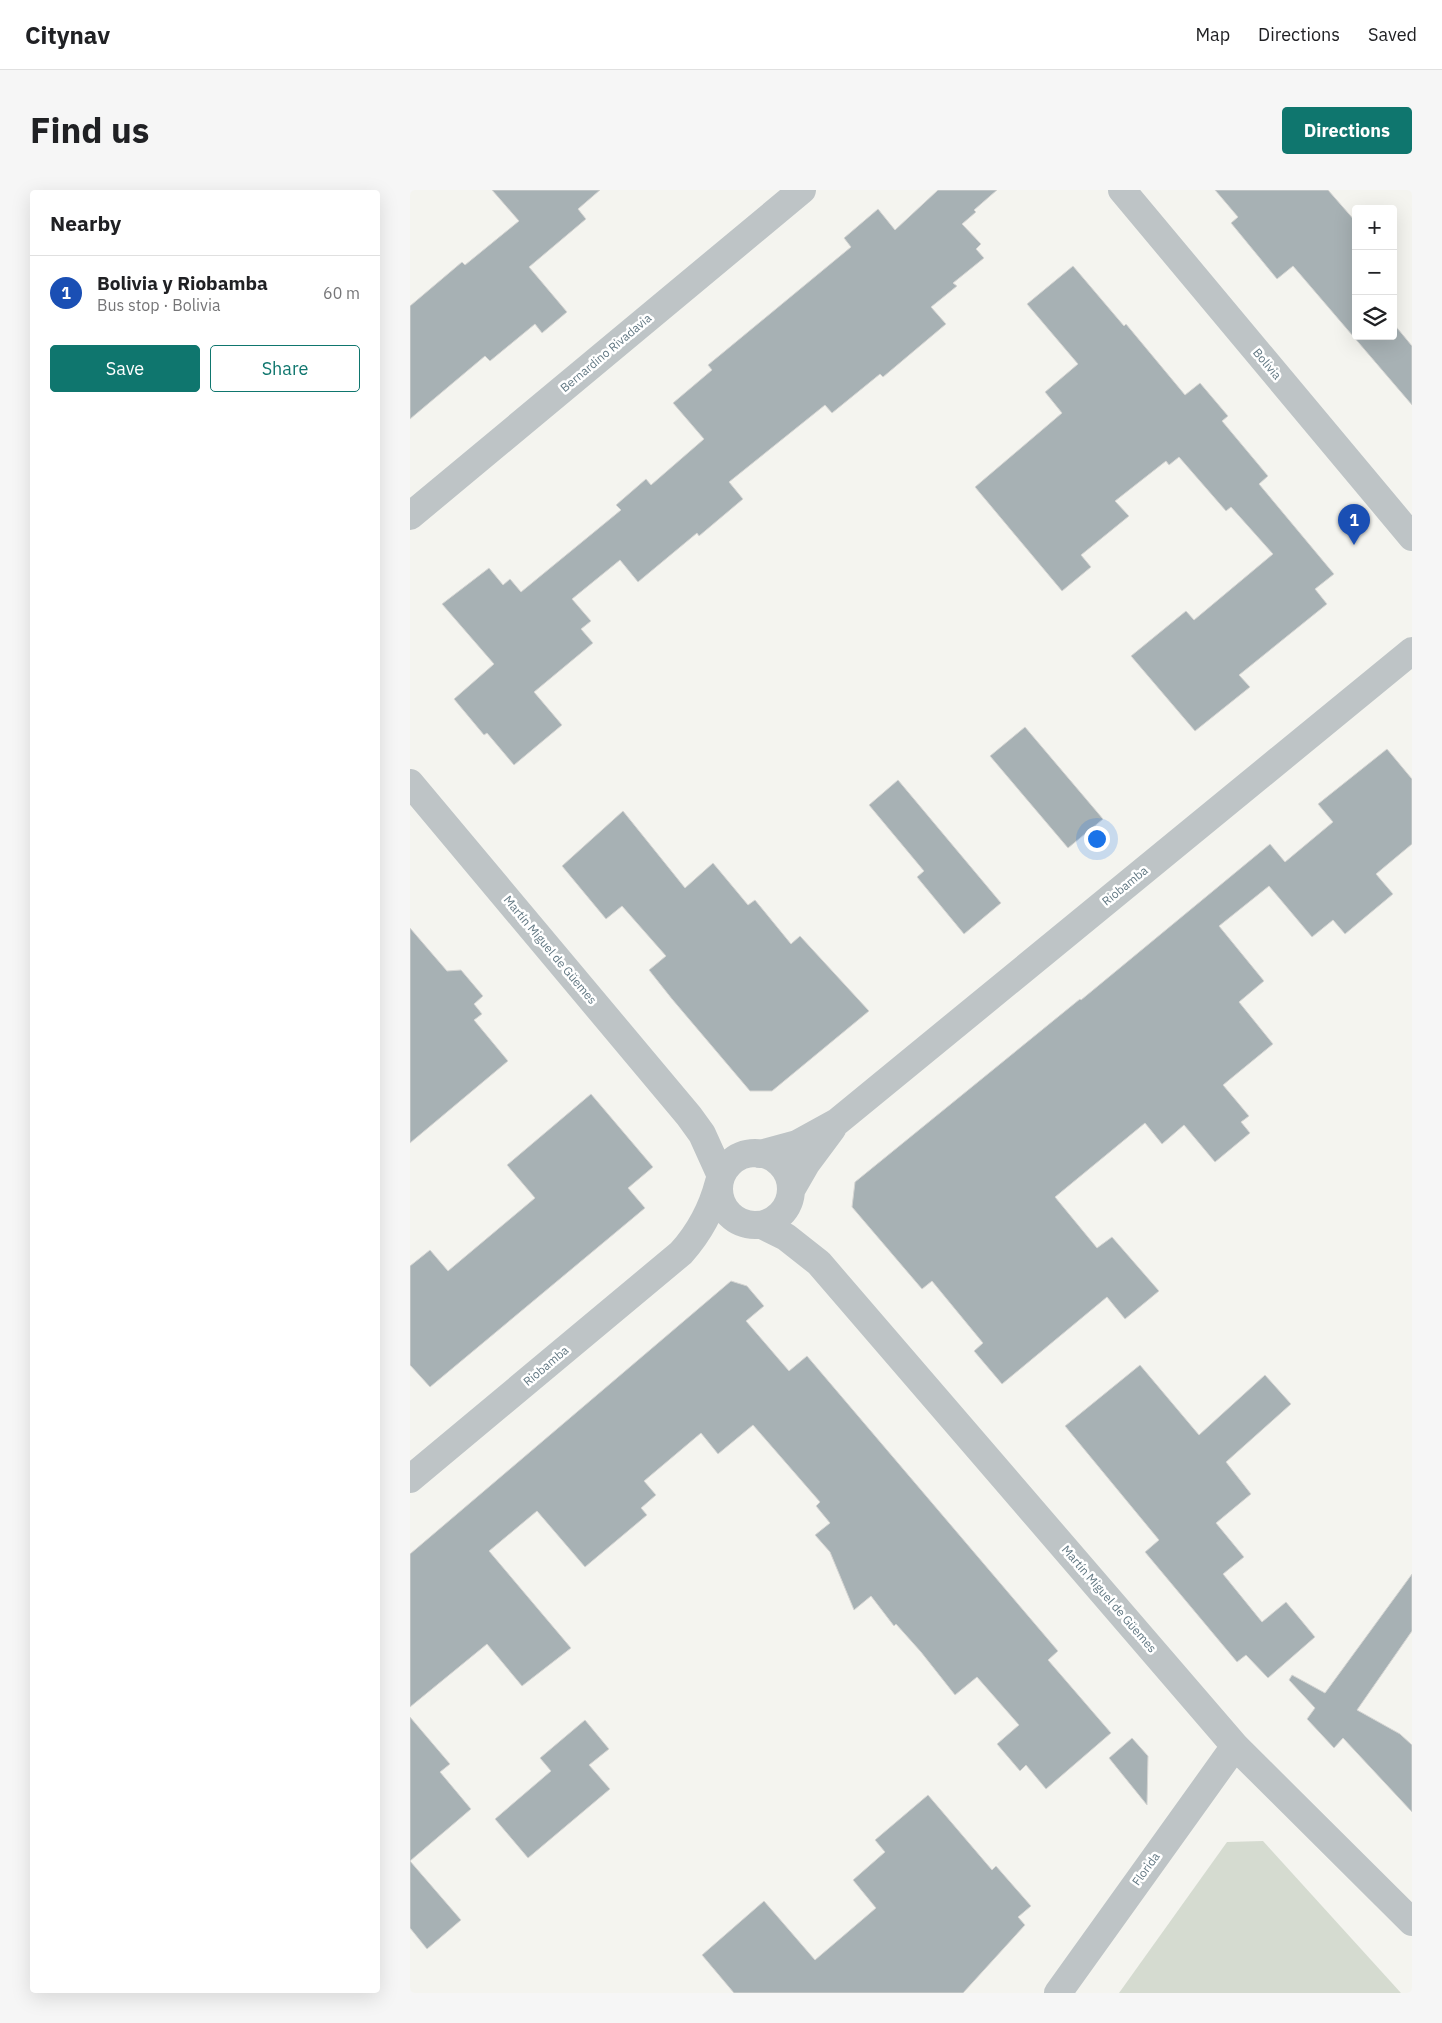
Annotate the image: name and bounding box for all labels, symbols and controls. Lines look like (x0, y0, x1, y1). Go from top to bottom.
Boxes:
text: Citynav (25, 19, 110, 51)
text: Map (1195, 23, 1230, 46)
text: Directions (1258, 23, 1340, 46)
text: Saved (1368, 23, 1417, 46)
text: Find us (30, 107, 149, 153)
button: Directions (1282, 107, 1412, 154)
map controls (1352, 205, 1397, 340)
button: + (1352, 205, 1397, 250)
text: Nearby (50, 209, 121, 237)
button: − (1352, 250, 1397, 295)
text: Bolivia y Riobamba (97, 271, 268, 295)
text: 1 (61, 283, 71, 303)
text: 60 m (323, 283, 360, 303)
text: Bus stop · Bolivia (97, 295, 221, 315)
button: layers (1352, 295, 1397, 340)
street label: Bernardino Rivadavia (557, 310, 655, 395)
button: Save (50, 345, 200, 392)
button: Share (210, 345, 360, 392)
street label: Bolivia (1250, 345, 1285, 383)
pin: 1 (1338, 504, 1370, 545)
your location (1084, 826, 1110, 852)
street label: Riobamba (1099, 862, 1151, 909)
street label: Martín Miguel de Güemes (501, 892, 600, 1007)
street label: Riobamba (520, 1342, 572, 1389)
street label: Martín Miguel de Güemes (1059, 1542, 1160, 1655)
street label: Florida (1129, 1849, 1163, 1888)

